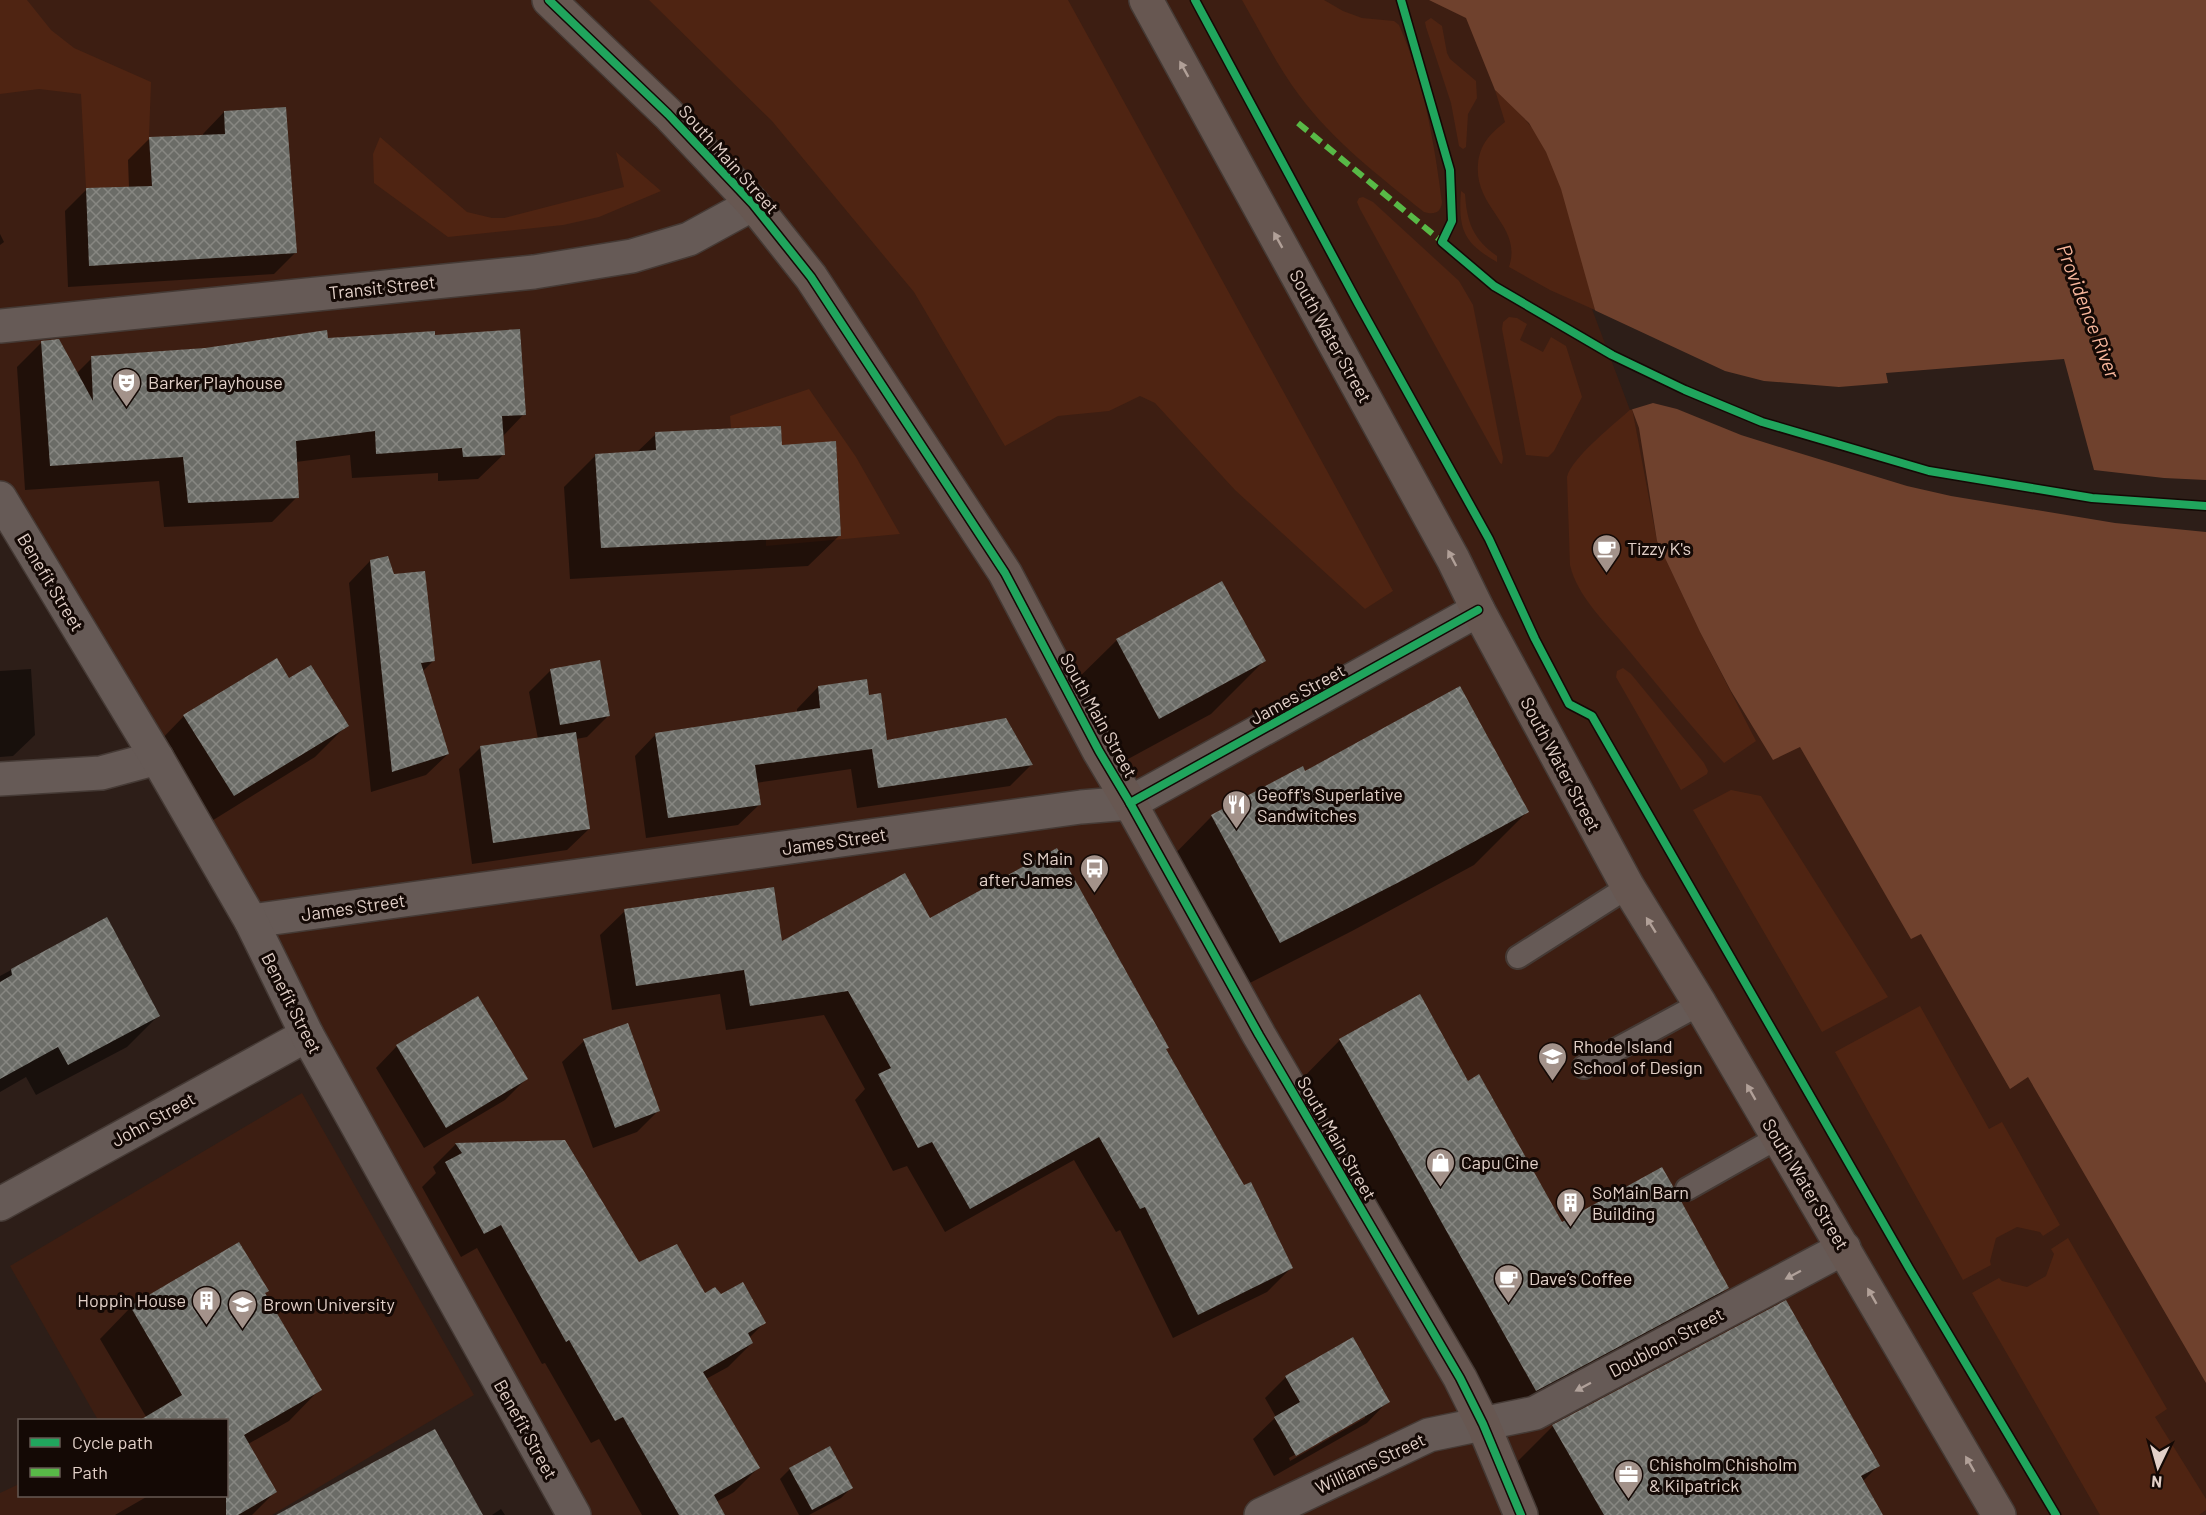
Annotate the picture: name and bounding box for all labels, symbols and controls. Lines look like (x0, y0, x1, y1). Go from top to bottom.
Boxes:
one-way arrow (1179, 60, 1189, 77)
street label: South Main Street (674, 100, 784, 218)
one-way arrow (1273, 231, 1283, 248)
water label: Providence River (2052, 241, 2126, 382)
street label: South Water Street (1285, 265, 1377, 407)
street label: Transit Street (328, 270, 436, 304)
theatre icon: Barker Playhouse (111, 366, 143, 408)
place label: Barker Playhouse (148, 371, 283, 393)
street label: Benefit Street (13, 529, 89, 635)
cafe icon: Tizzy K's (1590, 532, 1622, 574)
place label: Tizzy K's (1627, 537, 1691, 559)
one-way arrow (1447, 549, 1457, 566)
street label: South Main Street (1056, 649, 1142, 781)
street label: James Street (1246, 659, 1348, 729)
street label: South Water Street (1516, 693, 1606, 835)
place label: Geoff's Superlative Sandwitches (1257, 783, 1403, 826)
restaurant icon: Geoff's Superlative Sandwitches (1220, 788, 1252, 830)
street label: James Street (780, 823, 888, 859)
place label: S Main after James (979, 847, 1073, 890)
bus stop icon: S Main after James (1078, 852, 1110, 894)
street label: James Street (299, 889, 407, 925)
one-way arrow (1646, 917, 1657, 933)
street label: Benefit Street (257, 949, 327, 1057)
place label: Rhode Island School of Design (1573, 1035, 1703, 1078)
school or university icon: Rhode Island School of Design (1536, 1040, 1568, 1082)
street label: South Main Street (1293, 1072, 1381, 1204)
one-way arrow (1745, 1084, 1756, 1100)
street label: John Street (107, 1087, 199, 1151)
street label: South Water Street (1758, 1114, 1854, 1254)
shop icon: Capu Cine (1424, 1146, 1456, 1188)
place label: Capu Cine (1461, 1151, 1539, 1173)
place label: SoMain Barn Building (1592, 1181, 1689, 1224)
building icon: SoMain Barn Building (1555, 1186, 1587, 1228)
cafe icon: Dave’s Coffee (1492, 1262, 1524, 1304)
place label: Dave’s Coffee (1529, 1267, 1632, 1289)
one-way arrow (1784, 1270, 1801, 1280)
building icon: Hoppin House (191, 1284, 223, 1326)
one-way arrow (1867, 1287, 1877, 1304)
school or university icon: Brown University (226, 1288, 258, 1330)
place label: Hoppin House (77, 1289, 186, 1311)
place label: Brown University (263, 1293, 395, 1315)
street label: Doubloon Street (1605, 1303, 1727, 1381)
street label: Benefit Street (490, 1375, 562, 1483)
one-way arrow (1575, 1382, 1592, 1392)
legend (18, 1419, 228, 1497)
street label: Williams Street (1312, 1428, 1428, 1498)
text: Cycle path (72, 1431, 153, 1453)
north arrow (2128, 1437, 2188, 1497)
place label: Chisholm Chisholm & Kilpatrick (1649, 1453, 1797, 1496)
one-way arrow (1965, 1455, 1975, 1472)
office icon: Chisholm Chisholm & Kilpatrick (1612, 1458, 1644, 1500)
text: Path (72, 1461, 108, 1483)
text: N (2151, 1473, 2163, 1492)

